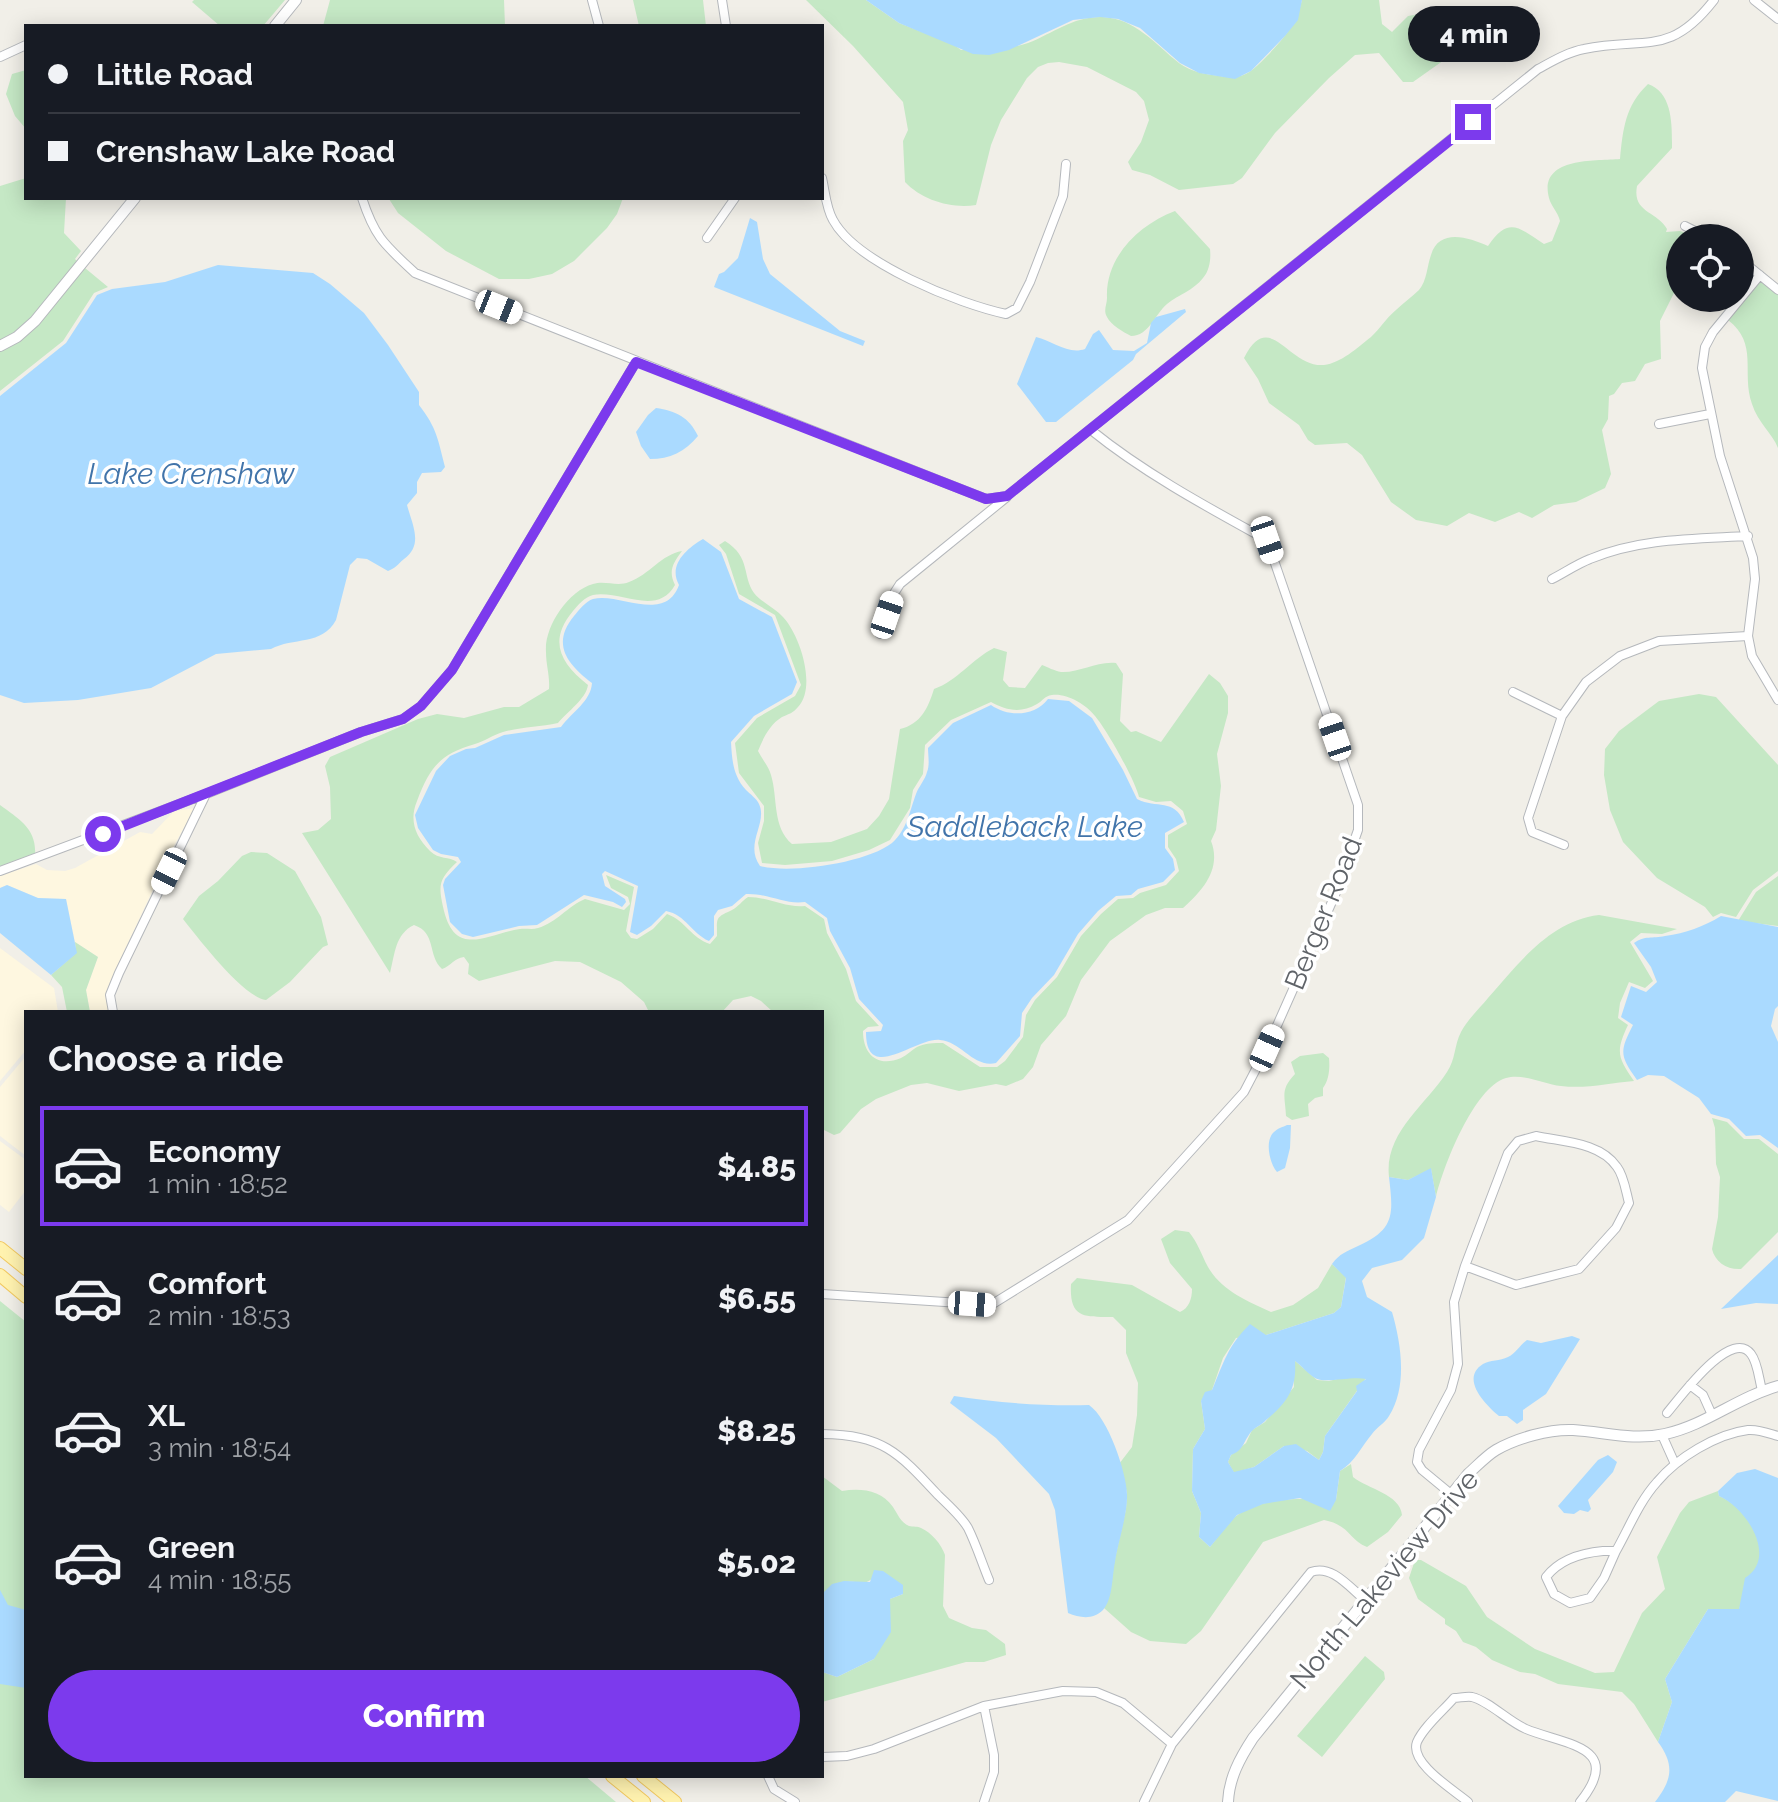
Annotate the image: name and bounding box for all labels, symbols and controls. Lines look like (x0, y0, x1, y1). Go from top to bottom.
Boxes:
callout: 4 min (1407, 6, 1539, 62)
text: 4 min (1440, 19, 1508, 49)
text: Little Road (96, 57, 253, 92)
route end (1455, 104, 1491, 140)
text: Crenshaw Lake Road (96, 134, 395, 169)
map controls (1666, 224, 1754, 312)
button: locate (1666, 224, 1754, 312)
car (472, 287, 526, 327)
water label: Lake Crenshaw (87, 456, 295, 491)
car (1248, 513, 1286, 567)
car (868, 588, 906, 642)
car (1316, 710, 1354, 764)
water label: Saddleback Lake (906, 809, 1143, 844)
route start (85, 816, 121, 852)
street label: Berger Road (1278, 832, 1369, 994)
car (148, 844, 190, 898)
car (1246, 1021, 1288, 1075)
text: Choose a ride (48, 1037, 283, 1079)
icon: car (52, 1130, 124, 1202)
text: Economy (148, 1134, 281, 1169)
text: $4.85 (717, 1149, 796, 1184)
text: 1 min · 18:52 (148, 1169, 288, 1199)
icon: car (52, 1262, 124, 1334)
text: Comfort (148, 1266, 267, 1301)
text: $6.55 (718, 1281, 796, 1316)
car (947, 1290, 997, 1318)
text: 2 min · 18:53 (148, 1301, 291, 1331)
icon: car (52, 1394, 124, 1466)
text: XL (148, 1398, 185, 1433)
text: $8.25 (717, 1413, 796, 1448)
text: 3 min · 18:54 (148, 1433, 291, 1463)
street label: North Lakeview Drive (1283, 1463, 1486, 1695)
icon: car (52, 1526, 124, 1598)
text: Green (148, 1530, 235, 1565)
text: $5.02 (717, 1545, 796, 1580)
text: 4 min · 18:55 (148, 1565, 292, 1595)
button: Confirm (48, 1670, 800, 1762)

